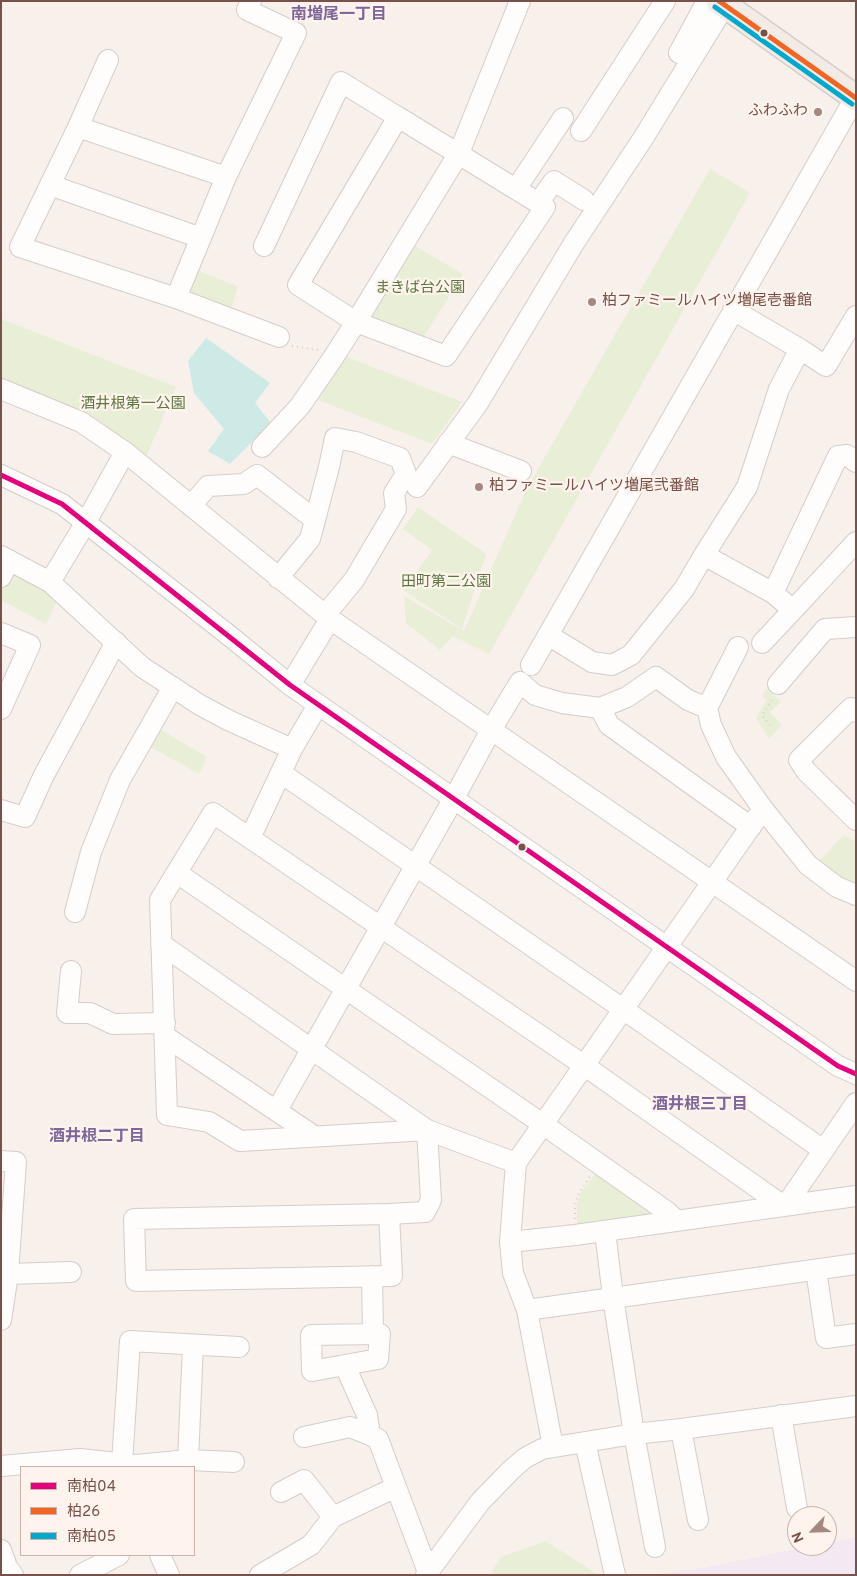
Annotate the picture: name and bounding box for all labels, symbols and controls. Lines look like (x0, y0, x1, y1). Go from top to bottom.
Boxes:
district label: 南増尾一丁目 (291, 6, 387, 26)
unlabelled marker (759, 28, 769, 38)
place label: ふわふわ (748, 103, 808, 121)
marker: ふわふわ (812, 106, 824, 118)
park label: まきば台公園 (375, 280, 465, 298)
place label: 柏ファミールハイツ増尾壱番館 (602, 293, 812, 311)
marker: 柏ファミールハイツ増尾壱番館 (586, 296, 598, 308)
park label: 酒井根第一公園 (81, 396, 185, 414)
place label: 柏ファミールハイツ増尾弐番館 (489, 478, 699, 496)
marker: 柏ファミールハイツ増尾弐番館 (473, 481, 485, 493)
park label: 田町第二公園 (401, 574, 491, 592)
unlabelled marker (517, 842, 527, 852)
district label: 酒井根三丁目 (652, 1096, 748, 1116)
district label: 酒井根二丁目 (49, 1128, 145, 1148)
legend (20, 1466, 195, 1556)
text: 南柏04 (67, 1478, 116, 1497)
text: 柏26 (67, 1503, 100, 1522)
north arrow (787, 1506, 837, 1556)
text: 南柏05 (67, 1528, 116, 1547)
text: N (789, 1529, 809, 1545)

